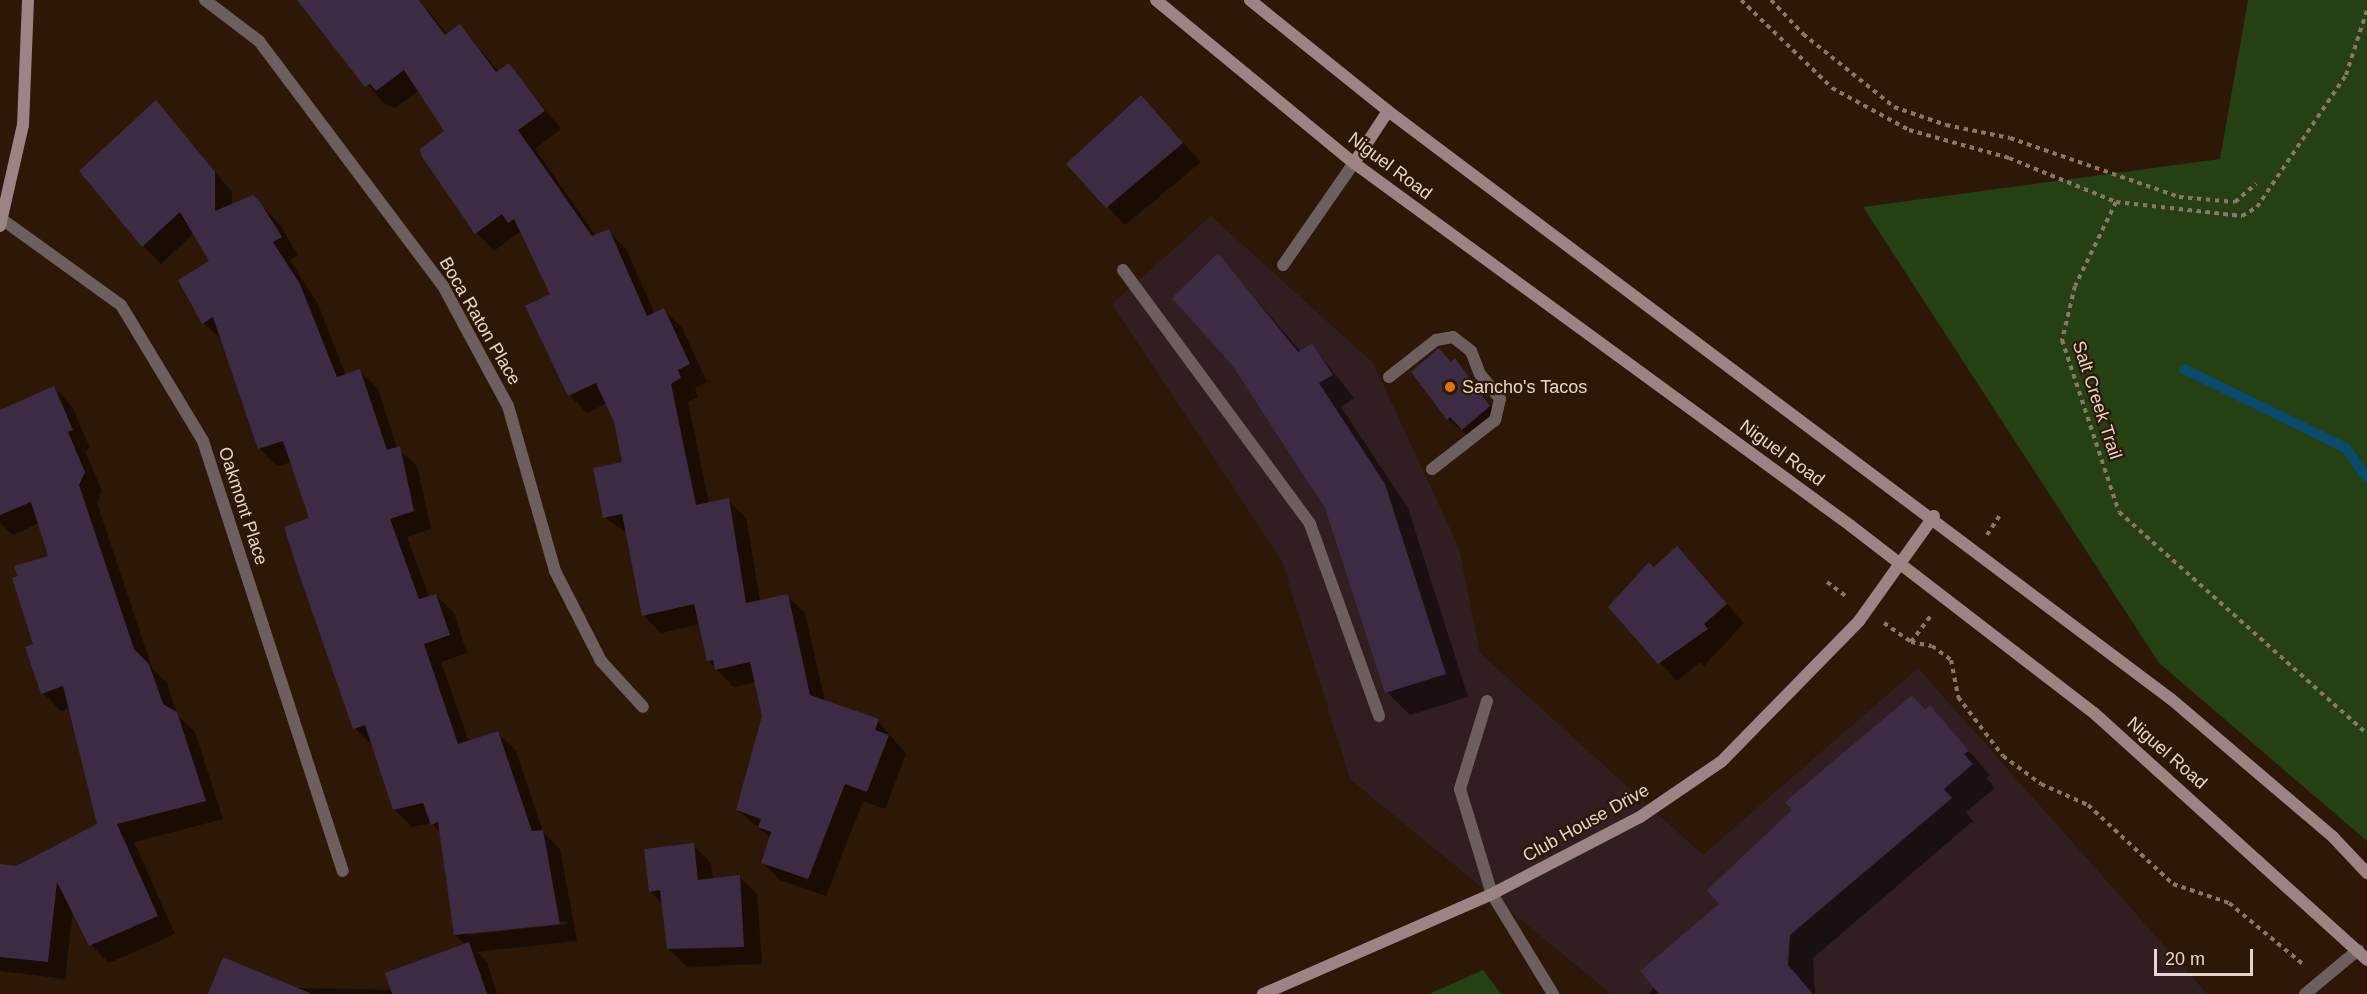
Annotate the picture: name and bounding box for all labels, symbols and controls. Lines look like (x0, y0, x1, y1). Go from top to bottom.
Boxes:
street label: Niguel Road (1344, 128, 1436, 204)
street label: Boca Raton Place (435, 253, 525, 389)
street label: Salt Creek Trail (2068, 338, 2126, 462)
place label: Sancho's Tacos (1462, 376, 1588, 398)
marker: Sancho's Tacos (1443, 380, 1457, 394)
street label: Niguel Road (1736, 415, 1828, 491)
street label: Oakmont Place (214, 444, 272, 568)
street label: Niguel Road (2123, 712, 2211, 794)
street label: Club House Drive (1519, 779, 1653, 867)
scale bar (2157, 937, 2256, 975)
text: 20 m (2165, 949, 2205, 969)

